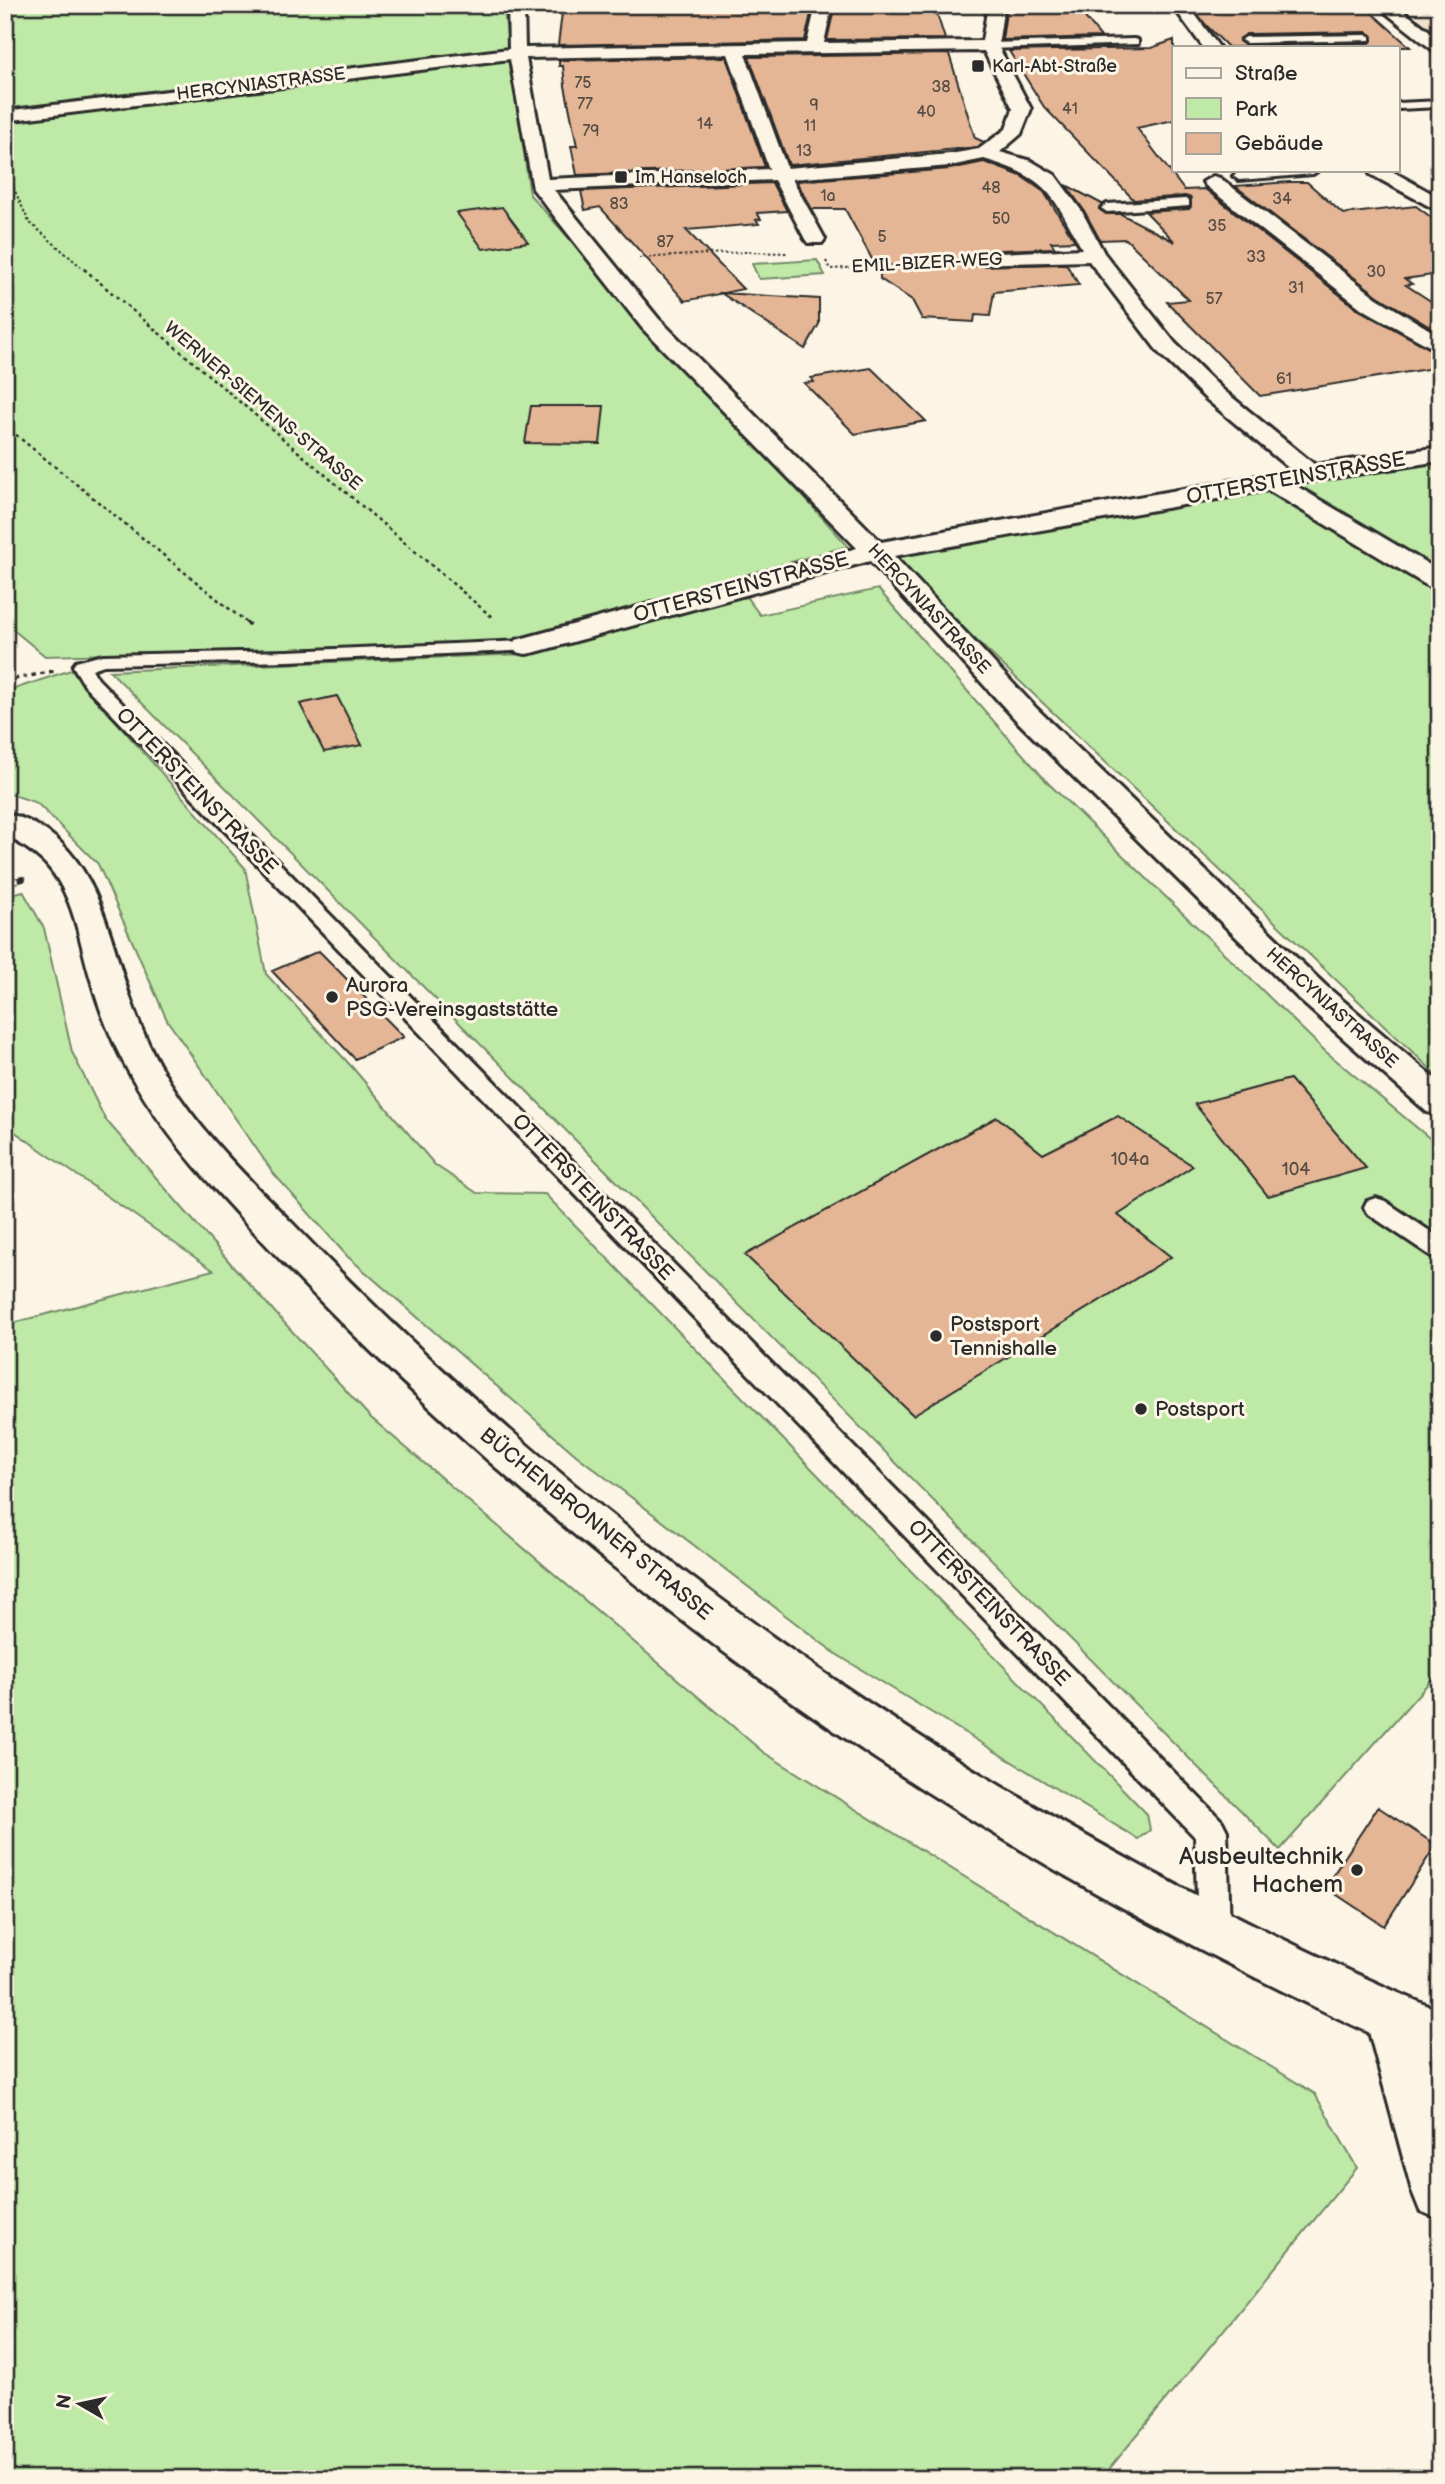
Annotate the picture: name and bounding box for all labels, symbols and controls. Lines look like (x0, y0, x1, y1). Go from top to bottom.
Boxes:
legend (1172, 46, 1400, 172)
place label: Karl-Abt-Straße (992, 56, 1117, 77)
marker: Karl-Abt-Straße (970, 58, 986, 74)
text: Straße (1235, 61, 1297, 86)
street label: HERCYNIASTRASSE (175, 63, 347, 105)
house number: 75 (574, 74, 592, 93)
house number: 38 (931, 78, 951, 97)
house number: 77 (577, 95, 593, 114)
house number: 9 (809, 96, 819, 115)
text: Park (1235, 97, 1278, 122)
house number: 41 (1062, 100, 1078, 119)
house number: 40 (916, 103, 936, 122)
house number: 14 (697, 115, 713, 134)
house number: 11 (804, 117, 816, 136)
house number: 79 (582, 122, 600, 141)
text: Gebäude (1235, 131, 1323, 156)
house number: 13 (796, 142, 812, 161)
place label: Im Hanseloch (635, 167, 747, 188)
marker: Im Hanseloch (613, 169, 629, 185)
house number: 48 (981, 179, 1001, 198)
house number: 1a (820, 187, 836, 206)
house number: 34 (1272, 190, 1292, 209)
house number: 83 (609, 195, 629, 214)
house number: 50 (992, 210, 1010, 229)
house number: 35 (1207, 217, 1227, 236)
house number: 5 (877, 228, 887, 247)
house number: 87 (656, 233, 674, 252)
house number: 33 (1246, 248, 1266, 267)
street label: EMIL-BIZER-WEG (851, 249, 1003, 277)
house number: 30 (1366, 263, 1386, 282)
house number: 31 (1288, 279, 1304, 298)
house number: 57 (1205, 290, 1223, 309)
street label: WERNER-SIEMENS-STRASSE (160, 317, 366, 495)
house number: 61 (1276, 370, 1292, 389)
street label: OTTERSTEINSTRASSE (1185, 446, 1407, 510)
street label: HERCYNIASTRASSE (863, 540, 995, 678)
street label: OTTERSTEINSTRASSE (631, 546, 851, 628)
street label: OTTERSTEINSTRASSE (111, 702, 283, 880)
street label: HERCYNIASTRASSE (1262, 943, 1402, 1073)
place label: Aurora PSG-Vereinsgaststätte (346, 973, 558, 1022)
marker: Aurora PSG-Vereinsgaststätte (324, 989, 340, 1005)
street label: OTTERSTEINSTRASSE (507, 1108, 679, 1286)
house number: 104a (1111, 1149, 1149, 1170)
house number: 104 (1282, 1159, 1310, 1180)
place label: Postsport Tennishalle (950, 1312, 1057, 1361)
marker: Postsport Tennishalle (928, 1328, 944, 1344)
place label: Postsport (1155, 1397, 1245, 1422)
marker: Postsport (1133, 1401, 1149, 1417)
street label: BÜCHENBRONNER STRASSE (475, 1422, 717, 1626)
street label: OTTERSTEINSTRASSE (903, 1514, 1075, 1692)
place label: Ausbeultechnik Hachem (1179, 1842, 1343, 1899)
marker: Ausbeultechnik Hachem (1349, 1862, 1365, 1878)
north arrow (46, 2368, 116, 2438)
text: N (52, 2393, 77, 2410)

